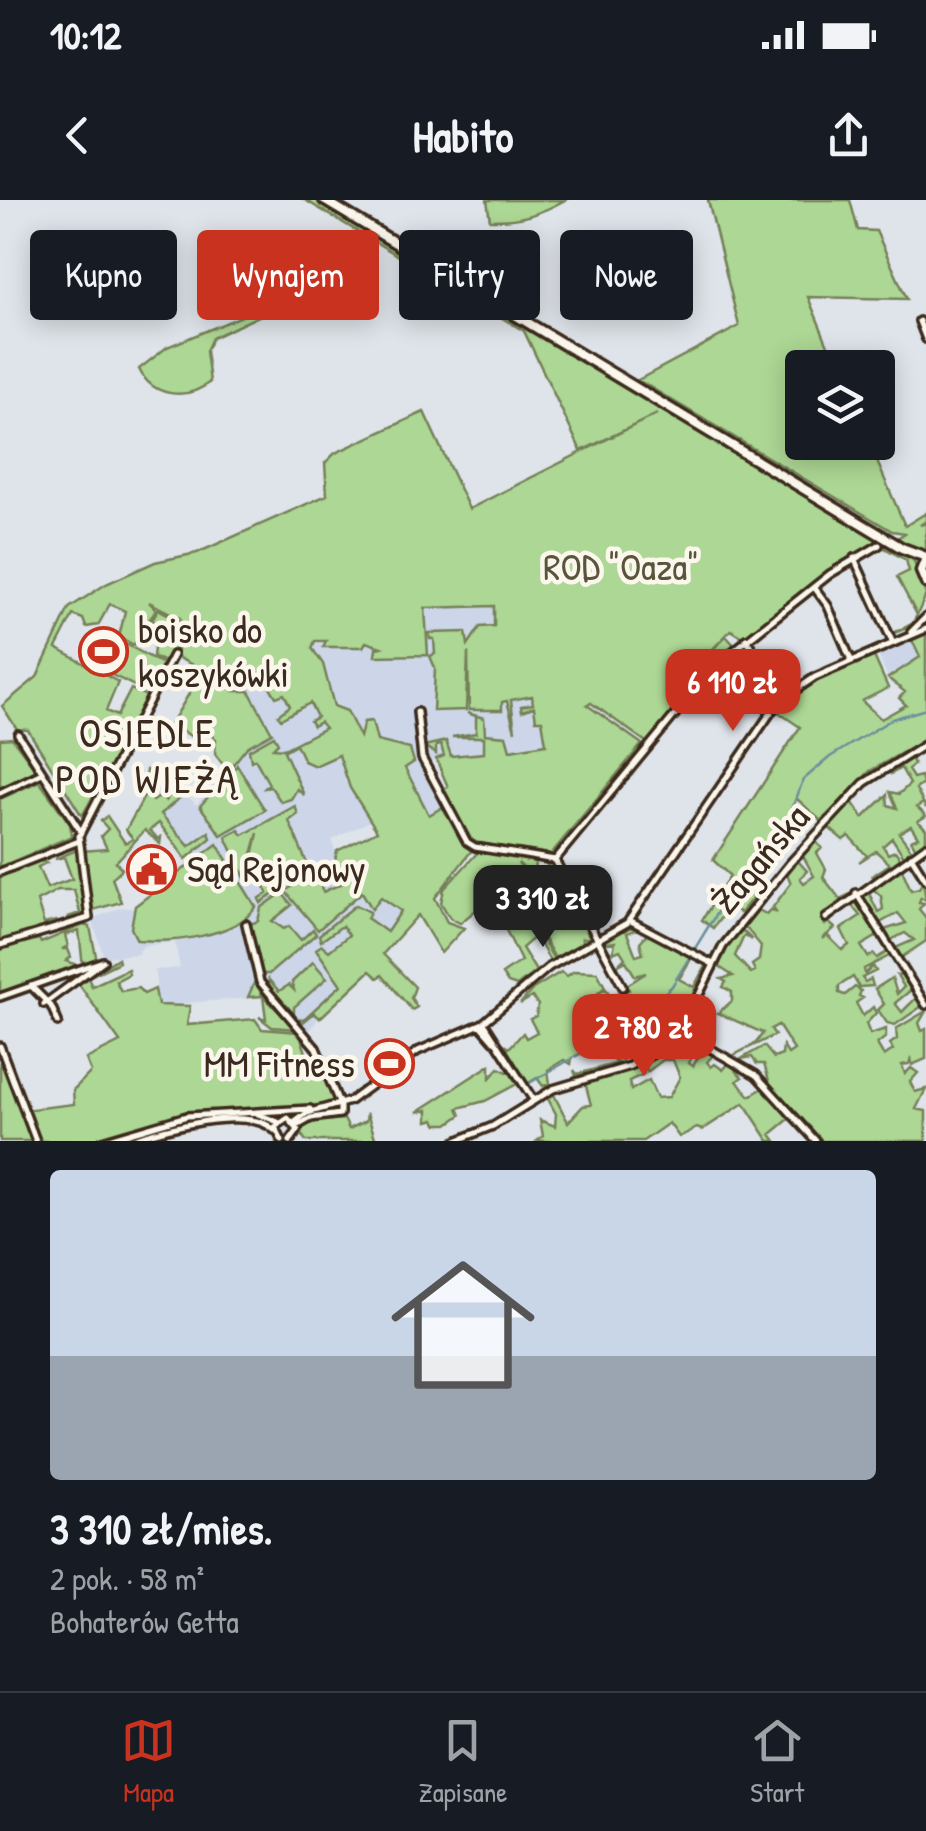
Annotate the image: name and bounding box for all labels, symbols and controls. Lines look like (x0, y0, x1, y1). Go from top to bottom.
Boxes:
text: 10:12 (50, 9, 121, 61)
text: Habito (413, 105, 513, 166)
icon: back (50, 108, 105, 163)
icon: share (821, 108, 876, 163)
chip: Kupno (30, 230, 177, 320)
chip: Wynajem (197, 230, 379, 320)
chip: Filtry (399, 230, 540, 320)
chip: Nowe (560, 230, 693, 320)
map controls (785, 350, 895, 460)
button: layers (785, 350, 895, 460)
park label: ROD "Oaza" (543, 540, 699, 592)
place label: boisko do koszykówki (138, 603, 289, 699)
sports icon: boisko do koszykówki (77, 626, 129, 678)
pin: 6 110 zł (630, 649, 836, 734)
text: 6 110 zł (688, 660, 778, 703)
district label: OSIEDLE POD WIEŻĄ (55, 705, 239, 805)
street label: Żagańska (698, 792, 820, 924)
place label: Sąd Rejonowy (187, 842, 366, 894)
public building icon: Sąd Rejonowy (126, 843, 178, 895)
pin: 3 310 zł (440, 865, 646, 950)
text: 3 310 zł (495, 876, 591, 919)
pin: 2 780 zł (541, 994, 747, 1079)
text: 2 780 zł (594, 1005, 694, 1048)
place label: MM Fitness (204, 1037, 355, 1089)
sports icon: MM Fitness (364, 1038, 416, 1090)
icon: home (373, 1235, 553, 1415)
text: 3 310 zł/mies. (50, 1500, 273, 1557)
text: 2 pok. · 58 m² (50, 1557, 204, 1600)
text: Bohaterów Getta (50, 1600, 239, 1643)
tab: Mapa (121, 1713, 176, 1811)
tab: Zapisane (418, 1713, 507, 1811)
tab: Start (750, 1713, 805, 1811)

